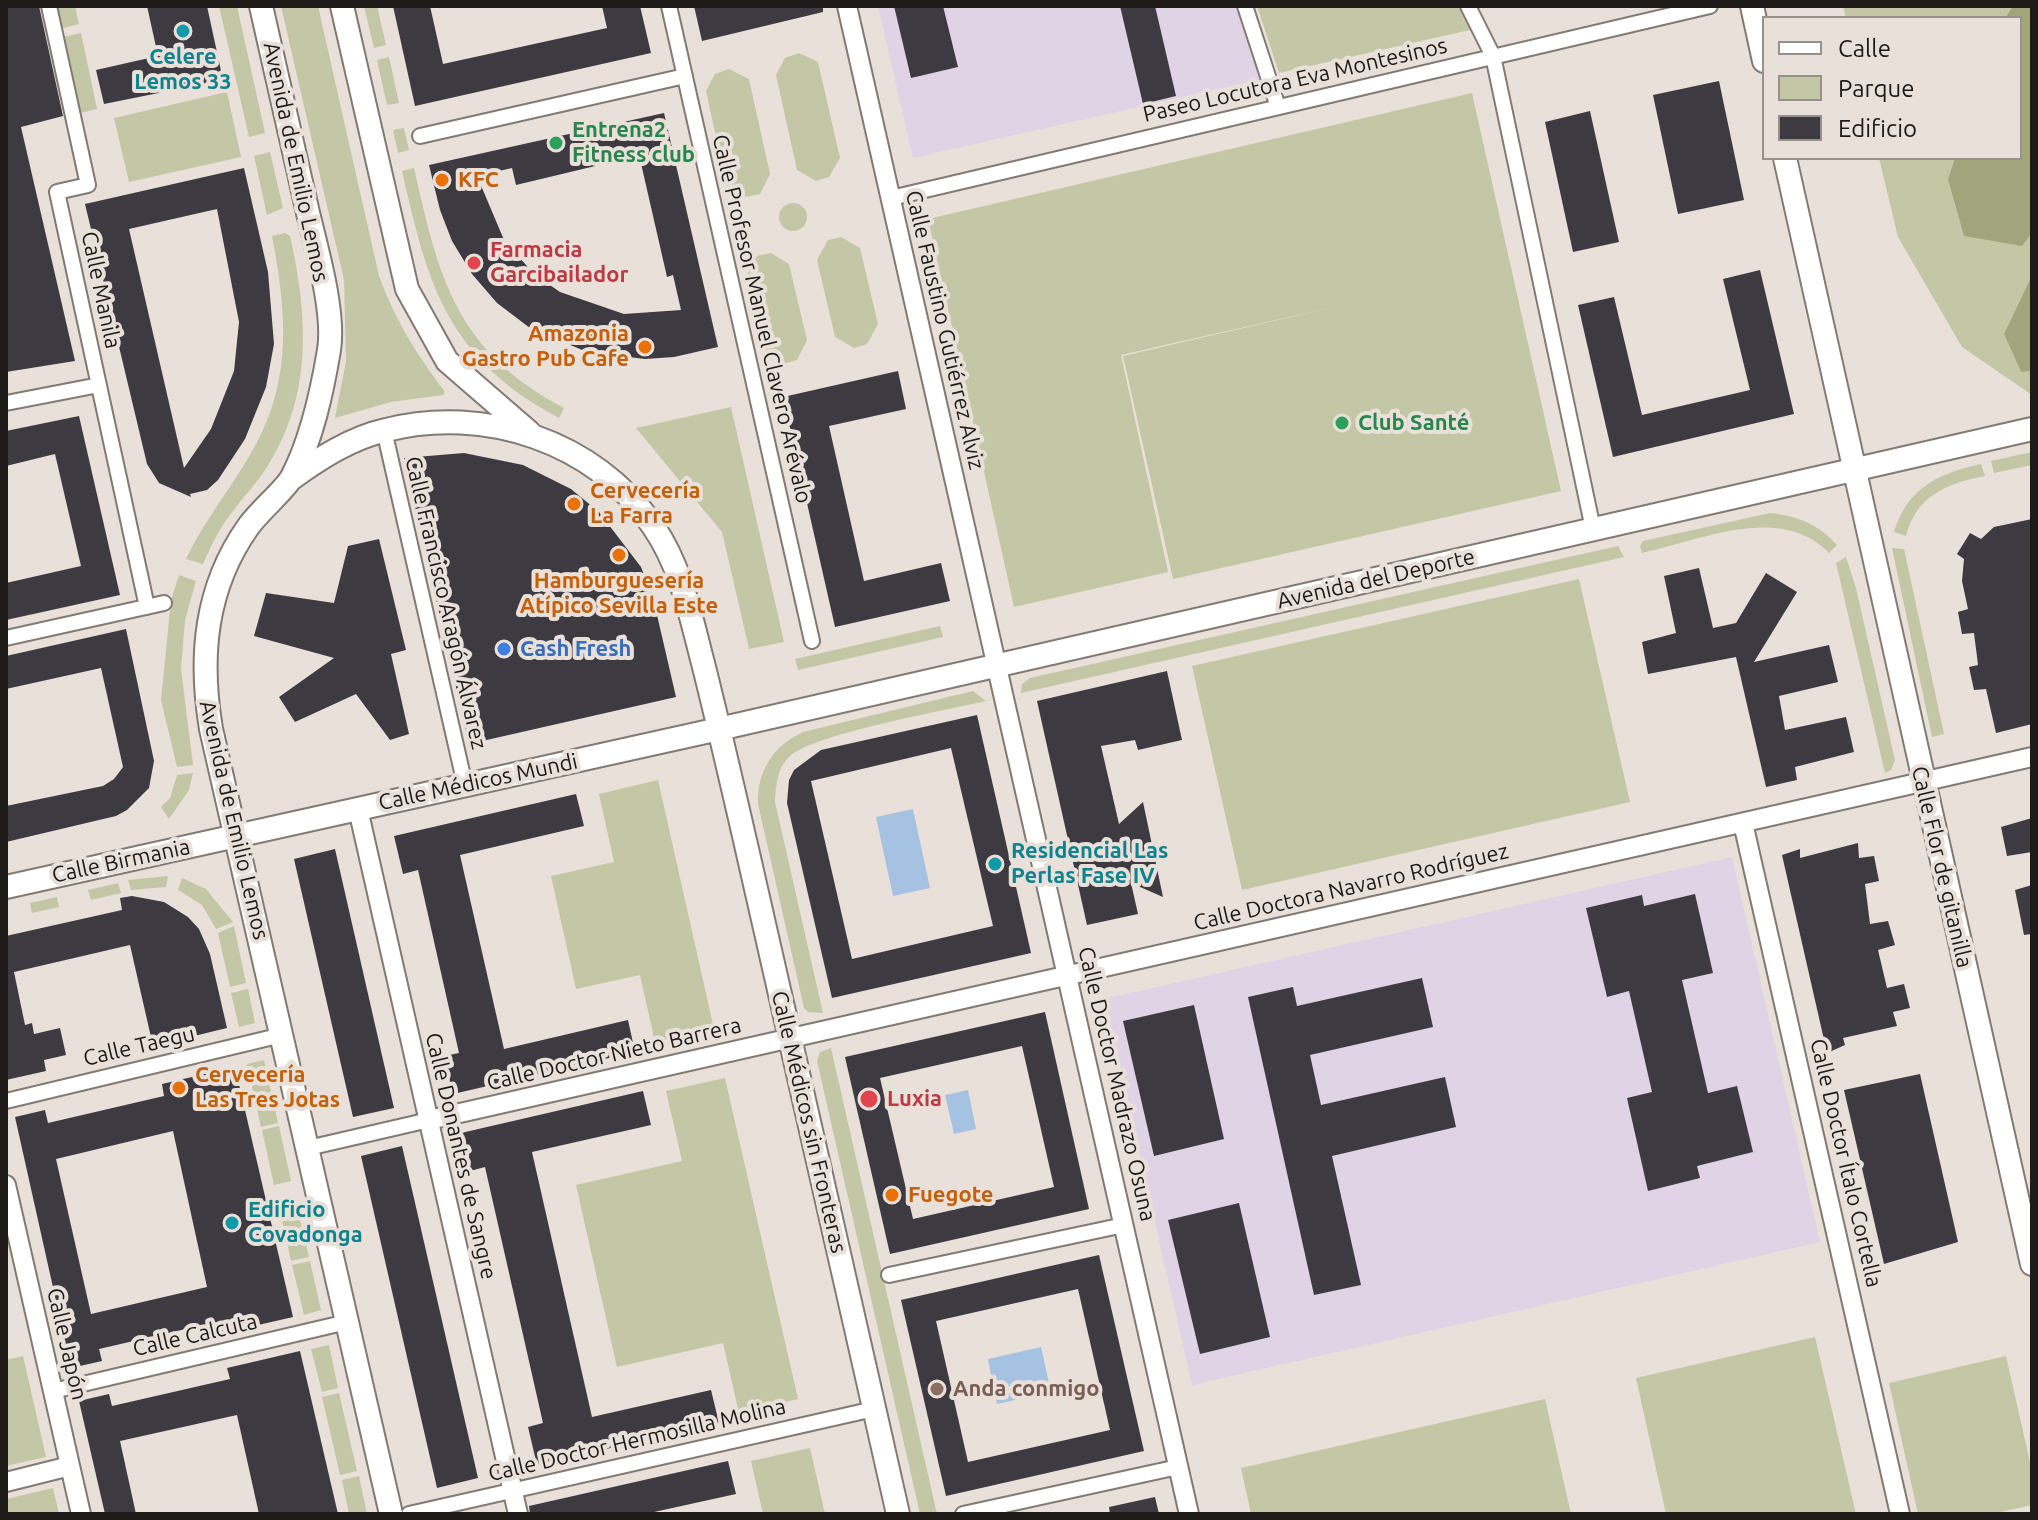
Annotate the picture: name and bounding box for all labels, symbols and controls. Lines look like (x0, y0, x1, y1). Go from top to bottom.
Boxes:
legend (1762, 16, 2022, 160)
marker: Celere Lemos 33 (174, 22, 192, 40)
street label: Paseo Locutora Eva Montesinos (1140, 32, 1450, 128)
text: Calle (1838, 35, 1891, 62)
street label: Avenida de Emilio Lemos (258, 40, 334, 284)
place label: Celere Lemos 33 (134, 44, 232, 96)
text: Parque (1838, 75, 1915, 102)
text: Edificio (1838, 115, 1917, 142)
place label: Entrena2 Fitness club (572, 117, 695, 168)
street label: Calle Profesor Manuel Clavero Arévalo (707, 132, 817, 506)
marker: Entrena2 Fitness club (547, 134, 565, 152)
place label: KFC (458, 167, 499, 193)
marker: KFC (433, 171, 451, 189)
street label: Calle Faustino Gutiérrez Alviz (900, 188, 990, 472)
street label: Calle Manila (76, 229, 126, 351)
place label: Farmacia Garcibailador (490, 237, 629, 288)
marker: Farmacia Garcibailador (465, 254, 483, 272)
place label: Amazonia Gastro Pub Cafe (462, 321, 629, 372)
marker: Amazonia Gastro Pub Cafe (636, 338, 654, 356)
place label: Club Santé (1358, 410, 1469, 436)
marker: Club Santé (1333, 414, 1351, 432)
street label: Calle Francisco Aragón Álvarez (399, 454, 493, 752)
place label: Cervecería La Farra (590, 478, 701, 530)
marker: Cervecería La Farra (565, 495, 583, 513)
street label: Avenida del Deporte (1274, 543, 1478, 615)
marker: Hamburguesería Atípico Sevilla Este (610, 546, 628, 564)
place label: Hamburguesería Atípico Sevilla Este (520, 568, 718, 620)
place label: Cash Fresh (520, 636, 631, 662)
marker: Cash Fresh (495, 640, 513, 658)
street label: Avenida de Emilio Lemos (194, 698, 274, 942)
street label: Calle Médicos Mundi (376, 748, 580, 816)
street label: Calle Flor de gitanilla (1906, 764, 1978, 970)
street label: Calle Birmania (49, 833, 193, 889)
place label: Residencial Las Perlas Fase IV (1011, 838, 1168, 890)
street label: Calle Doctora Navarro Rodríguez (1191, 838, 1511, 936)
marker: Residencial Las Perlas Fase IV (986, 855, 1004, 873)
street label: Calle Doctor Madrazo Osuna (1073, 944, 1161, 1224)
street label: Calle Médicos sin Fronteras (766, 988, 852, 1256)
street label: Calle Doctor Nieto Barrera (484, 1012, 744, 1096)
street label: Calle Taegu (81, 1020, 197, 1072)
street label: Calle Donantes de Sangre (420, 1030, 502, 1282)
street label: Calle Doctor Ítalo Cortella (1805, 1036, 1887, 1290)
place label: Cervecería Las Tres Jotas (195, 1062, 340, 1114)
marker: Cervecería Las Tres Jotas (170, 1079, 188, 1097)
place label: Luxia (887, 1086, 942, 1112)
marker: Luxia (858, 1088, 880, 1110)
place label: Fuegote (908, 1182, 994, 1208)
marker: Fuegote (883, 1186, 901, 1204)
place label: Edificio Covadonga (248, 1197, 363, 1248)
marker: Edificio Covadonga (223, 1214, 241, 1232)
street label: Calle Japón (41, 1286, 93, 1402)
street label: Calle Calcuta (130, 1308, 260, 1362)
place label: Anda conmigo (953, 1376, 1099, 1402)
marker: Anda conmigo (928, 1380, 946, 1398)
street label: Calle Doctor Hermosilla Molina (486, 1393, 788, 1487)

